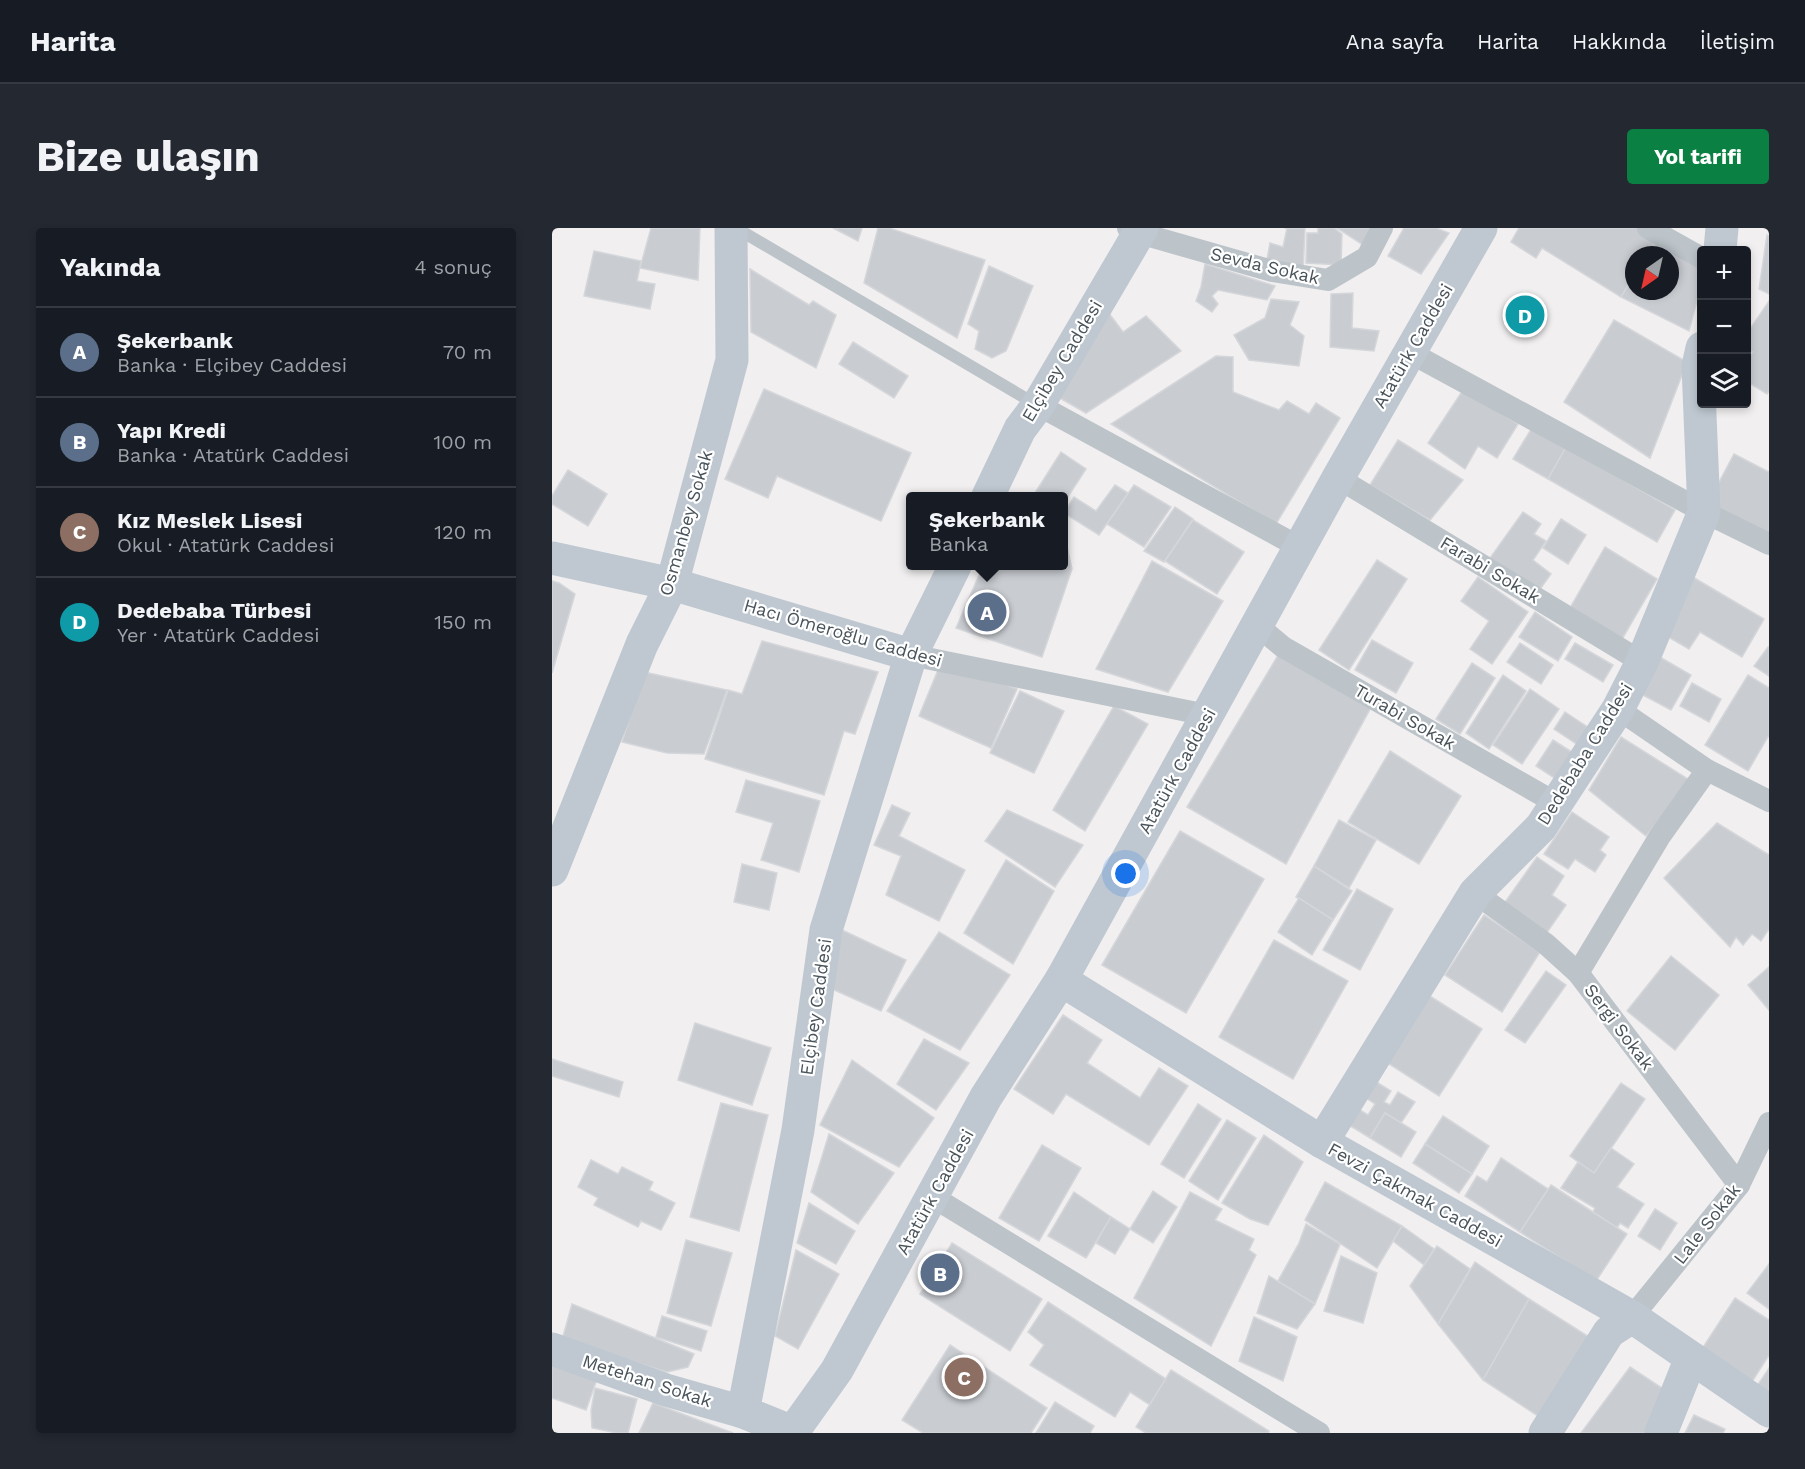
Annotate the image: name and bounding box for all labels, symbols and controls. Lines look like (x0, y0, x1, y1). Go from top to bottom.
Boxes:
text: Harita (30, 25, 116, 58)
text: Ana sayfa (1346, 29, 1444, 54)
text: Harita (1477, 29, 1539, 54)
text: Hakkında (1572, 29, 1667, 54)
text: İletişim (1700, 29, 1775, 54)
button: Yol tarifi (1627, 129, 1769, 184)
text: Bize ulaşın (36, 132, 260, 181)
street label: Sevda Sokak (1209, 243, 1322, 288)
north arrow (1625, 246, 1679, 300)
map controls (1697, 246, 1751, 408)
button: + (1697, 246, 1751, 300)
text: Yakında (60, 252, 161, 282)
text: 4 sonuç (415, 255, 492, 279)
street label: Atatürk Caddesi (1368, 280, 1457, 412)
pin: D (1506, 292, 1544, 338)
street label: Elçibey Caddesi (1017, 296, 1106, 425)
button: − (1697, 300, 1751, 354)
text: Şekerbank (117, 328, 233, 353)
text: A (73, 340, 86, 364)
text: 70 m (443, 340, 492, 364)
text: Banka · Elçibey Caddesi (117, 353, 347, 377)
button: layers (1697, 354, 1751, 408)
text: Yapı Kredi (117, 418, 226, 443)
text: B (73, 430, 86, 454)
text: 100 m (433, 430, 492, 454)
text: Banka · Atatürk Caddesi (117, 443, 349, 467)
street label: Osmanbey Sokak (655, 448, 716, 598)
popup (906, 492, 1068, 570)
text: Şekerbank (929, 507, 1045, 532)
text: Kız Meslek Lisesi (117, 508, 302, 533)
text: C (73, 520, 86, 544)
text: 120 m (434, 520, 492, 544)
text: Banka (929, 532, 988, 556)
street label: Farabi Sokak (1437, 532, 1544, 608)
text: Okul · Atatürk Caddesi (117, 533, 334, 557)
pin: A (968, 590, 1006, 634)
street label: Hacı Ömeroğlu Caddesi (742, 594, 945, 671)
text: Dedebaba Türbesi (117, 598, 311, 623)
text: D (72, 610, 87, 634)
text: 150 m (434, 610, 492, 634)
text: Yer · Atatürk Caddesi (117, 623, 320, 647)
street label: Turabi Sokak (1351, 679, 1459, 754)
street label: Dedebaba Caddesi (1532, 679, 1637, 829)
street label: Atatürk Caddesi (1133, 704, 1220, 837)
your location (1111, 859, 1140, 888)
street label: Elçibey Caddesi (796, 937, 835, 1077)
street label: Sergi Sokak (1580, 980, 1659, 1074)
street label: Atatürk Caddesi (891, 1125, 978, 1258)
street label: Fevzi Çakmak Caddesi (1325, 1138, 1506, 1251)
street label: Lale Sokak (1669, 1180, 1744, 1268)
pin: B (920, 1250, 960, 1296)
street label: Metehan Sokak (580, 1350, 714, 1411)
pin: C (944, 1354, 984, 1400)

